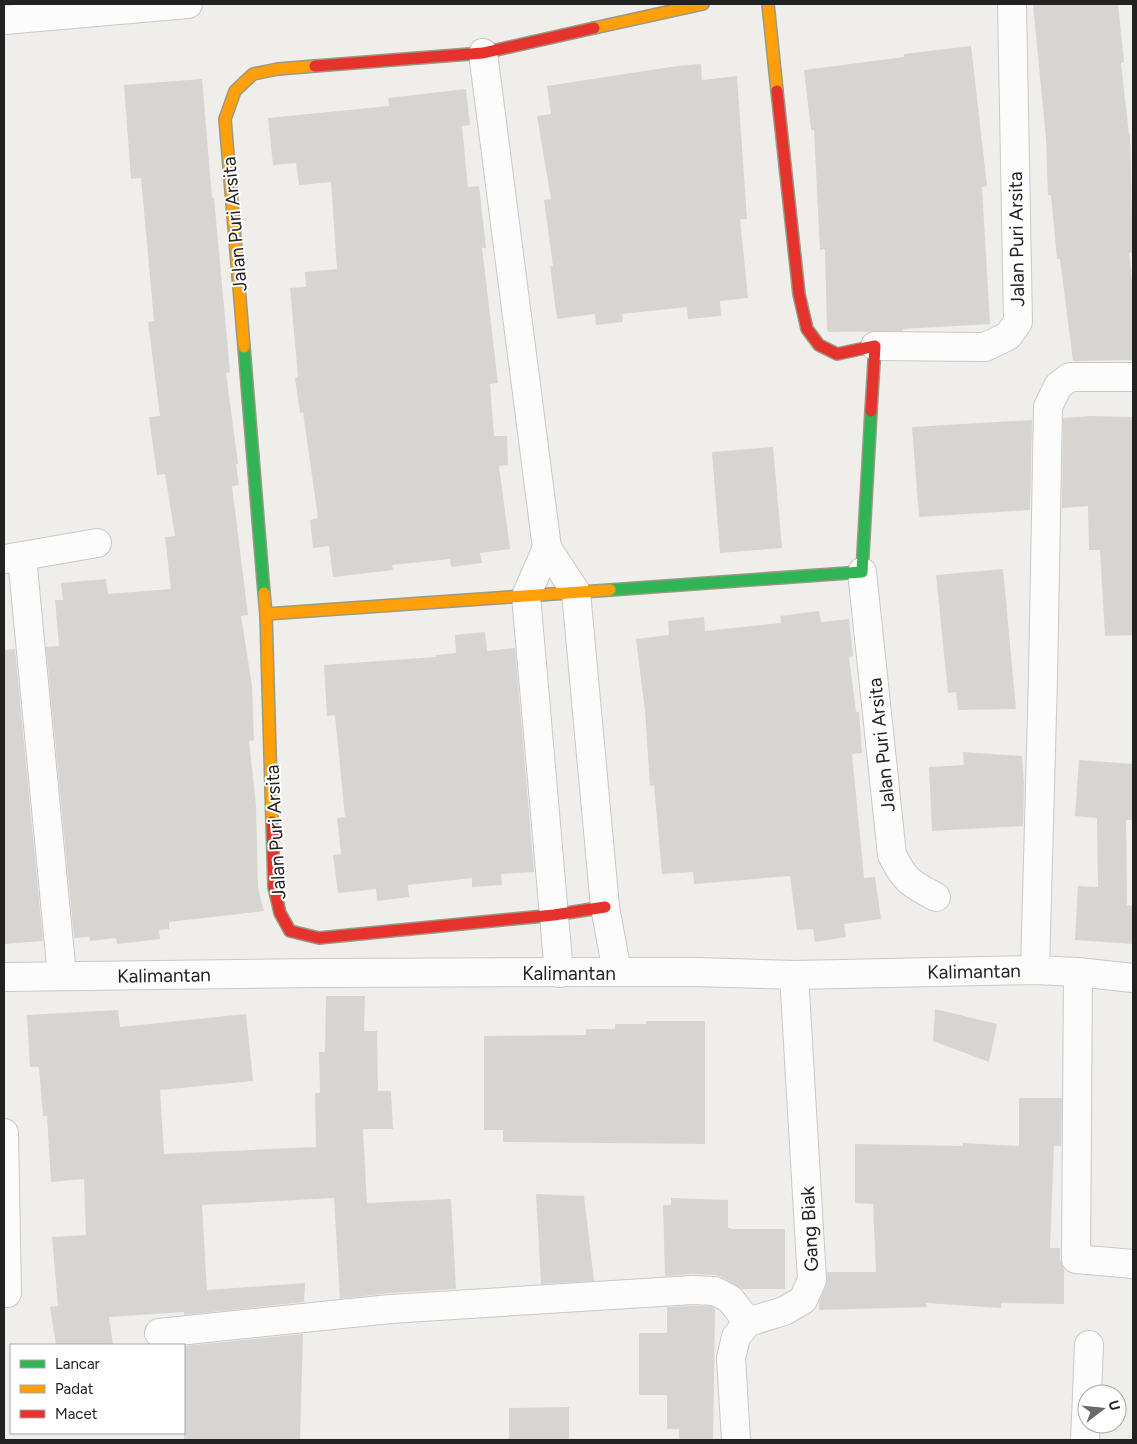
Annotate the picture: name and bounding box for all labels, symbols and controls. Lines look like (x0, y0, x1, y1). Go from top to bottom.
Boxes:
street label: Jalan Puri Arsita (217, 156, 252, 292)
street label: Jalan Puri Arsita (1004, 171, 1029, 307)
street label: Jalan Puri Arsita (863, 677, 900, 813)
street label: Jalan Puri Arsita (260, 764, 291, 900)
street label: Kalimantan (927, 959, 1021, 984)
street label: Kalimantan (522, 962, 616, 985)
street label: Kalimantan (117, 963, 211, 988)
street label: Gang Biak (796, 1185, 823, 1272)
legend (10, 1344, 185, 1434)
text: Lancar (55, 1355, 100, 1373)
text: Padat (55, 1380, 94, 1398)
north arrow (1077, 1384, 1127, 1434)
text: U (1104, 1398, 1124, 1413)
text: Macet (55, 1405, 98, 1423)

